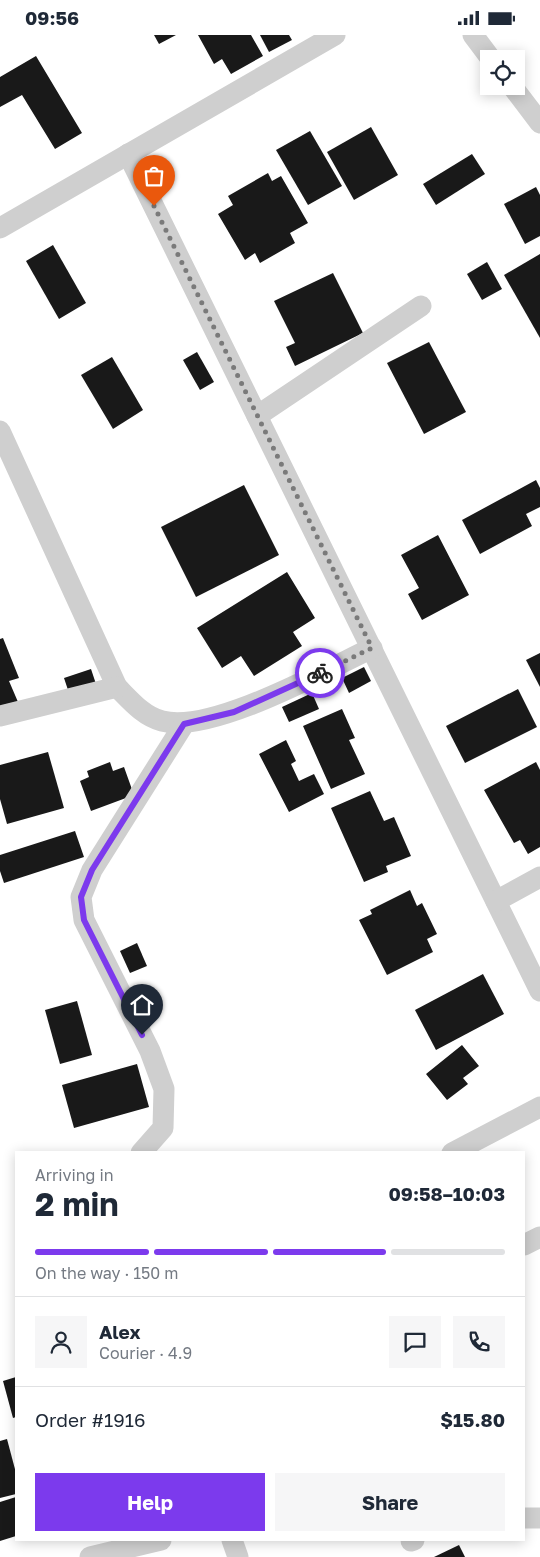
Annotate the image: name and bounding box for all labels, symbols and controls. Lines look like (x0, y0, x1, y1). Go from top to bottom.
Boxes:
text: 09:56 (25, 6, 79, 29)
map controls (480, 50, 525, 95)
button: locate (480, 50, 525, 95)
pin (133, 155, 175, 206)
icon: bag (140, 162, 168, 190)
courier (295, 648, 345, 698)
icon: bike (306, 659, 334, 687)
pin (121, 984, 163, 1035)
icon: home (128, 991, 156, 1019)
text: Arriving in (35, 1165, 114, 1185)
text: 09:58–10:03 (389, 1182, 505, 1205)
text: 2 min (35, 1185, 119, 1223)
text: On the way · 150 m (35, 1263, 178, 1283)
button: person (35, 1316, 87, 1368)
button: chat (389, 1316, 441, 1368)
button: phone (453, 1316, 505, 1368)
text: Alex (99, 1320, 140, 1343)
text: Courier · 4.9 (99, 1343, 192, 1363)
text: Order #1916 (35, 1408, 146, 1431)
text: $15.80 (440, 1408, 505, 1431)
button: Help (35, 1473, 265, 1531)
button: Share (275, 1473, 505, 1531)

